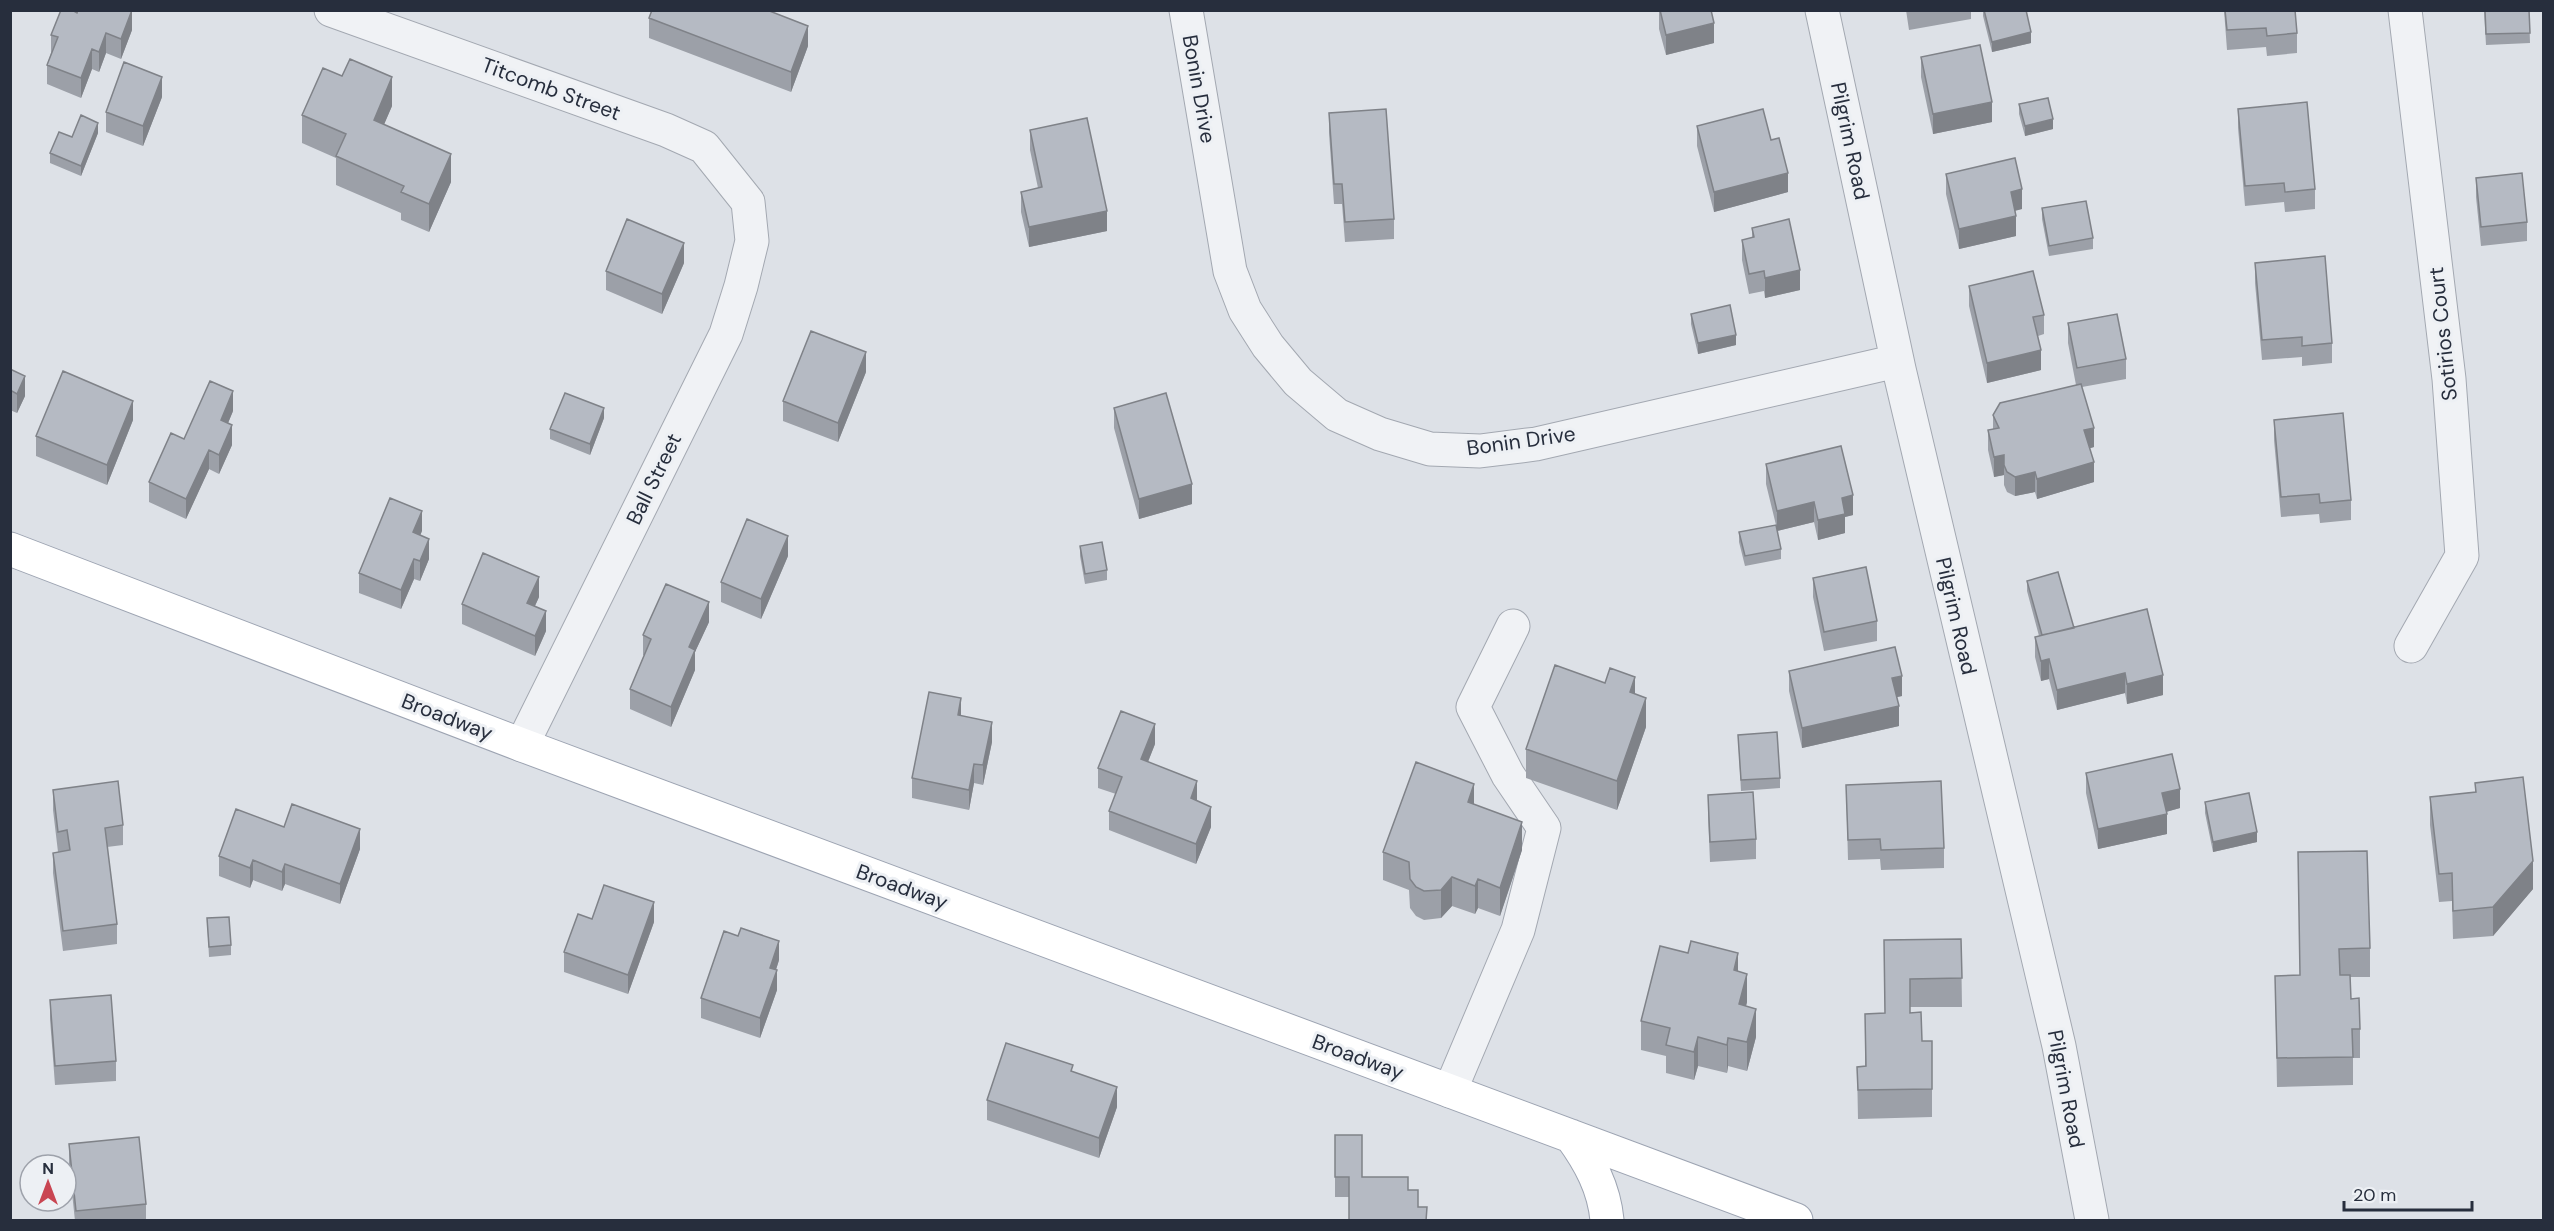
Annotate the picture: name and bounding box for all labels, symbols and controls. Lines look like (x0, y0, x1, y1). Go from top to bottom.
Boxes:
street label: Bonin Drive (1176, 33, 1222, 145)
street label: Titcomb Street (478, 51, 624, 127)
street label: Pilgrim Road (1824, 80, 1876, 202)
street label: Sotirios Court (2422, 266, 2464, 402)
street label: Bonin Drive (1465, 420, 1577, 462)
street label: Ball Street (620, 429, 688, 529)
street label: Pilgrim Road (1929, 555, 1983, 677)
street label: Broadway (397, 687, 497, 747)
street label: Broadway (852, 858, 952, 917)
street label: Broadway (1308, 1028, 1408, 1087)
street label: Pilgrim Road (2041, 1028, 2091, 1150)
north arrow (18, 1153, 78, 1213)
text: N (42, 1158, 54, 1179)
scale bar (2344, 1174, 2472, 1212)
text: 20 m (2353, 1183, 2396, 1207)

